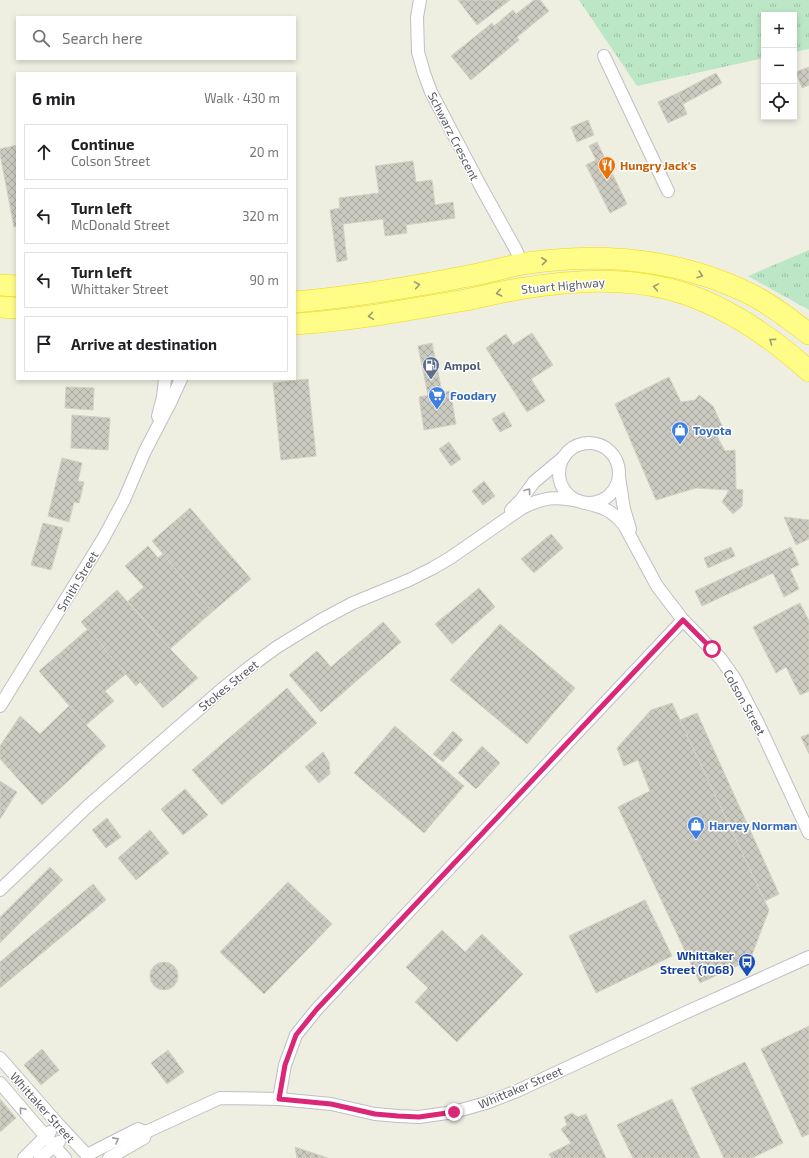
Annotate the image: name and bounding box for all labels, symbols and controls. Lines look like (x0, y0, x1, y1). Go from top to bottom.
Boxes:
map controls (761, 12, 797, 120)
button: + (761, 12, 797, 48)
search box (16, 16, 296, 60)
icon: search (30, 27, 52, 49)
text: Search here (62, 29, 143, 47)
button: − (761, 48, 797, 84)
button: locate (761, 84, 797, 120)
text: 6 min (32, 88, 76, 108)
street label: Schwarz Crescent (426, 89, 483, 183)
text: Walk · 430 m (204, 90, 280, 106)
text: Continue (71, 135, 134, 153)
icon: ahead (33, 141, 55, 163)
text: 20 m (250, 144, 279, 160)
text: Colson Street (71, 153, 150, 169)
restaurant icon: Hungry Jack's (597, 155, 617, 180)
place label: Hungry Jack's (620, 158, 697, 173)
text: Turn left (71, 199, 132, 217)
icon: left (33, 205, 55, 227)
text: 320 m (242, 208, 279, 224)
text: McDonald Street (71, 217, 170, 233)
one-way arrow (541, 257, 547, 266)
text: Turn left (71, 263, 132, 281)
icon: left (33, 269, 55, 291)
one-way arrow (697, 270, 704, 278)
text: 90 m (249, 272, 279, 288)
street label: Stuart Highway (520, 274, 606, 296)
text: Whittaker Street (71, 281, 169, 297)
one-way arrow (414, 282, 420, 290)
one-way arrow (652, 283, 659, 292)
one-way arrow (496, 288, 502, 297)
one-way arrow (368, 311, 374, 320)
icon: arrive (33, 333, 55, 355)
text: Arrive at destination (71, 335, 217, 353)
one-way arrow (770, 339, 777, 346)
fuel station icon: Ampol (421, 355, 441, 380)
place label: Ampol (444, 358, 481, 372)
supermarket icon: Foodary (427, 385, 447, 410)
place label: Foodary (450, 388, 497, 403)
shop icon: Toyota (670, 420, 690, 445)
place label: Toyota (693, 423, 732, 438)
one-way arrow (523, 488, 530, 495)
street label: Smith Street (54, 548, 101, 614)
route start (703, 640, 721, 658)
street label: Stokes Street (195, 656, 261, 713)
street label: Colson Street (721, 667, 769, 738)
shop icon: Harvey Norman (686, 815, 706, 840)
place label: Harvey Norman (709, 818, 797, 833)
place label: Whittaker Street (1068) (660, 948, 734, 976)
bus stop icon: Whittaker Street (1068) (737, 952, 757, 977)
street label: Whittaker Street (476, 1063, 565, 1111)
street label: Whittaker Street (8, 1069, 79, 1145)
route end (445, 1103, 463, 1121)
one-way arrow (20, 1107, 27, 1114)
one-way arrow (112, 1137, 119, 1144)

